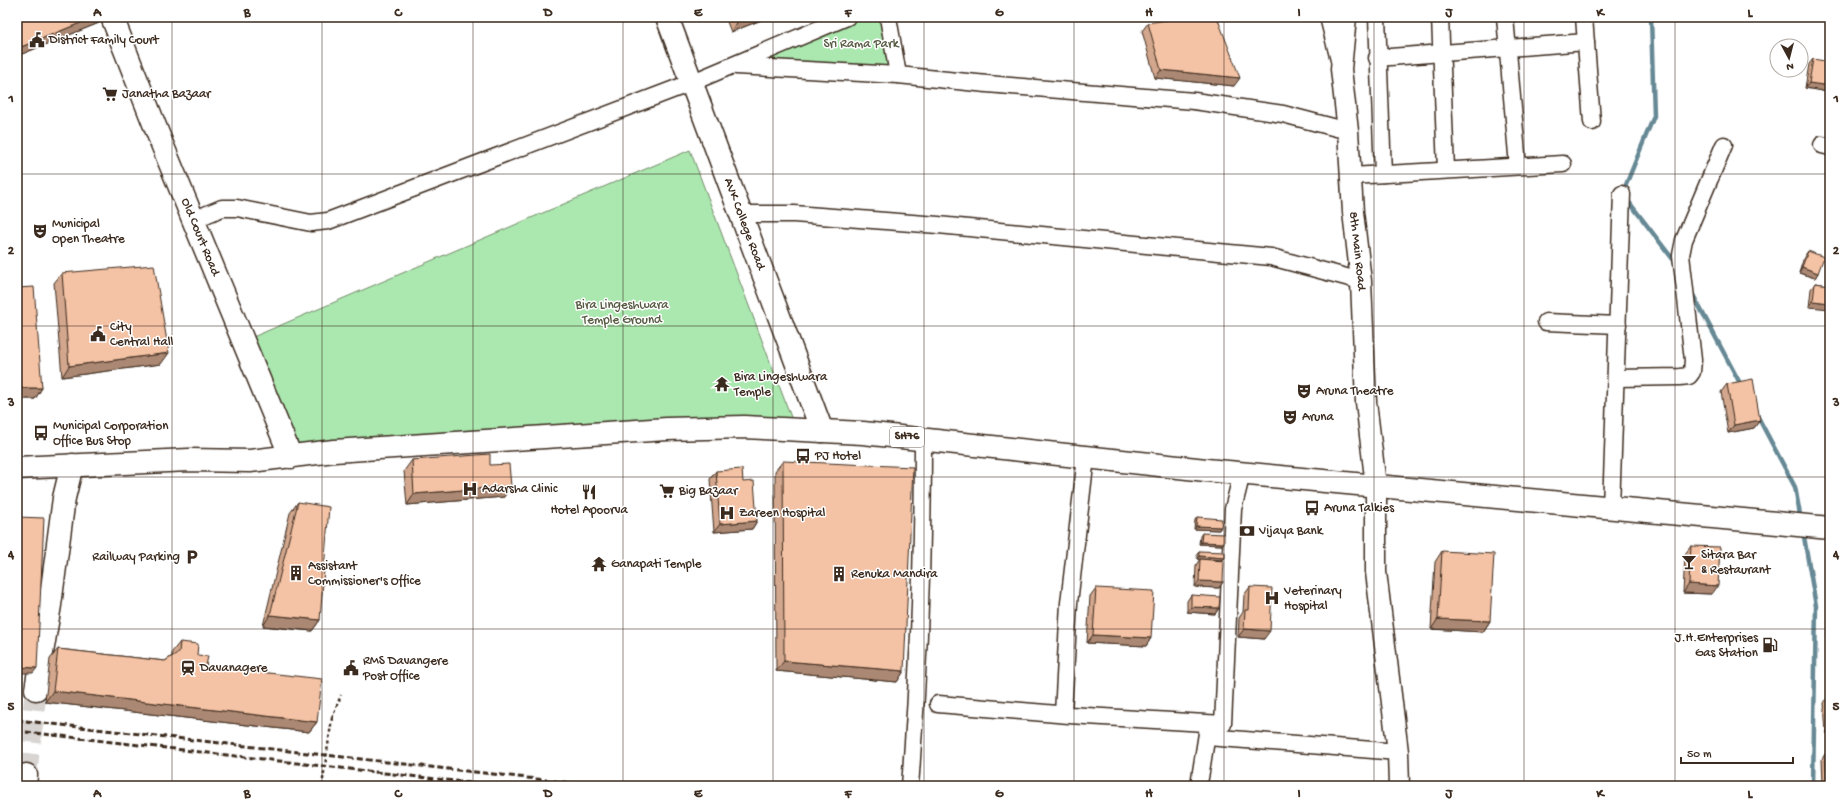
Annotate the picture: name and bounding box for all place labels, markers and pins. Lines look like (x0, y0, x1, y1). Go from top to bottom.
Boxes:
public building icon: District Family Court (28, 31, 46, 49)
place label: District Family Court (48, 33, 160, 48)
supermarket icon: Janatha Bazaar (101, 85, 119, 103)
place label: Janatha Bazaar (122, 87, 212, 102)
place label: Municipal Open Theatre (52, 217, 125, 247)
theatre icon: Municipal Open Theatre (31, 222, 49, 240)
place label: City Central Hall (110, 320, 173, 350)
public building icon: City Central Hall (89, 325, 107, 343)
place label: Bira Lingeshwara Temple (733, 370, 828, 400)
temple icon: Bira Lingeshwara Temple (713, 375, 731, 393)
theatre icon: Aruna Theatre (1295, 382, 1313, 400)
place label: Aruna Theatre (1316, 384, 1394, 399)
theatre icon: Aruna (1281, 408, 1299, 426)
place label: Aruna (1302, 410, 1335, 425)
place label: Municipal Corporation Office Bus Stop (53, 419, 169, 449)
bus stop icon: Municipal Corporation Office Bus Stop (32, 424, 50, 442)
bus stop icon: PJ Hotel (794, 447, 812, 465)
place label: PJ Hotel (814, 449, 861, 464)
hospital icon: Adarsha Clinic (461, 480, 479, 498)
place label: Adarsha Clinic (482, 482, 558, 497)
supermarket icon: Big Bazaar (658, 482, 676, 500)
restaurant icon: Hotel Apoorva (580, 483, 598, 501)
place label: Big Bazaar (678, 484, 739, 499)
bus stop icon: Aruna Talkies (1303, 499, 1321, 517)
place label: Aruna Talkies (1324, 501, 1395, 516)
place label: Hotel Apoorva (550, 503, 628, 518)
hospital icon: Zareen Hospital (718, 504, 736, 522)
place label: Zareen Hospital (739, 506, 826, 521)
bank icon: Vijaya Bank (1238, 522, 1256, 540)
place label: Vijaya Bank (1258, 524, 1324, 539)
parking icon: Railway Parking (183, 548, 201, 566)
place label: Sitara Bar & Restaurant (1701, 548, 1772, 578)
place label: Railway Parking (92, 550, 180, 565)
bar icon: Sitara Bar & Restaurant (1680, 553, 1698, 571)
temple icon: Ganapati Temple (590, 555, 608, 573)
place label: Ganapati Temple (611, 557, 702, 572)
place label: Assistant Commissioner's Office (308, 559, 421, 589)
building icon: Assistant Commissioner's Office (287, 564, 305, 582)
building icon: Renuka Mandira (830, 565, 848, 583)
place label: Renuka Mandira (851, 567, 938, 582)
place label: Veterinary Hospital (1283, 584, 1342, 614)
hospital icon: Veterinary Hospital (1263, 589, 1281, 607)
place label: J.H.Enterprises Gas Station (1675, 631, 1759, 661)
fuel station icon: J.H.Enterprises Gas Station (1761, 636, 1779, 654)
place label: RMS Davangere Post Office (362, 654, 448, 684)
station icon: Davanagere (179, 659, 197, 677)
public building icon: RMS Davangere Post Office (342, 659, 360, 677)
place label: Davanagere (199, 661, 268, 676)

